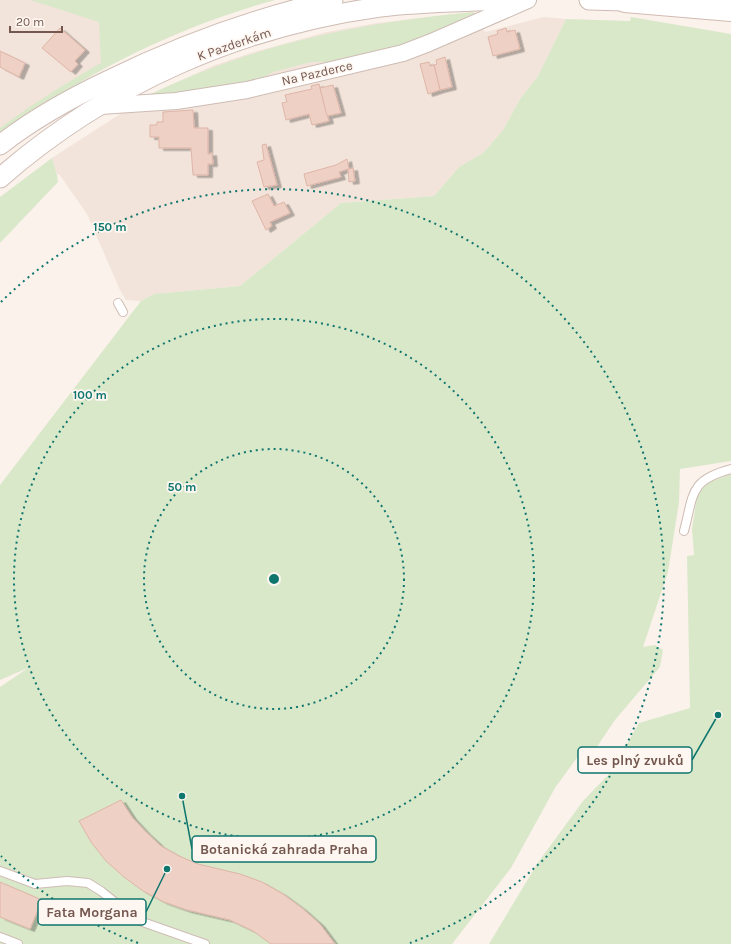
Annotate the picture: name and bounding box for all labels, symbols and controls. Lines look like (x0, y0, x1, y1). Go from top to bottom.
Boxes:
scale bar (10, 8, 62, 34)
text: 20 m (16, 15, 44, 29)
street label: K Pazderkám (195, 24, 273, 64)
street label: Na Pazderce (280, 58, 354, 88)
text: 150 m (93, 220, 127, 234)
text: 100 m (73, 388, 107, 402)
text: 50 m (168, 480, 197, 494)
centre of rings (267, 572, 281, 586)
callout: Les plný zvuků (578, 747, 692, 773)
text: Les plný zvuků (586, 752, 684, 769)
callout: Botanická zahrada Praha (192, 836, 376, 862)
text: Botanická zahrada Praha (200, 841, 368, 858)
callout: Fata Morgana (38, 899, 146, 925)
text: Fata Morgana (46, 904, 138, 921)

